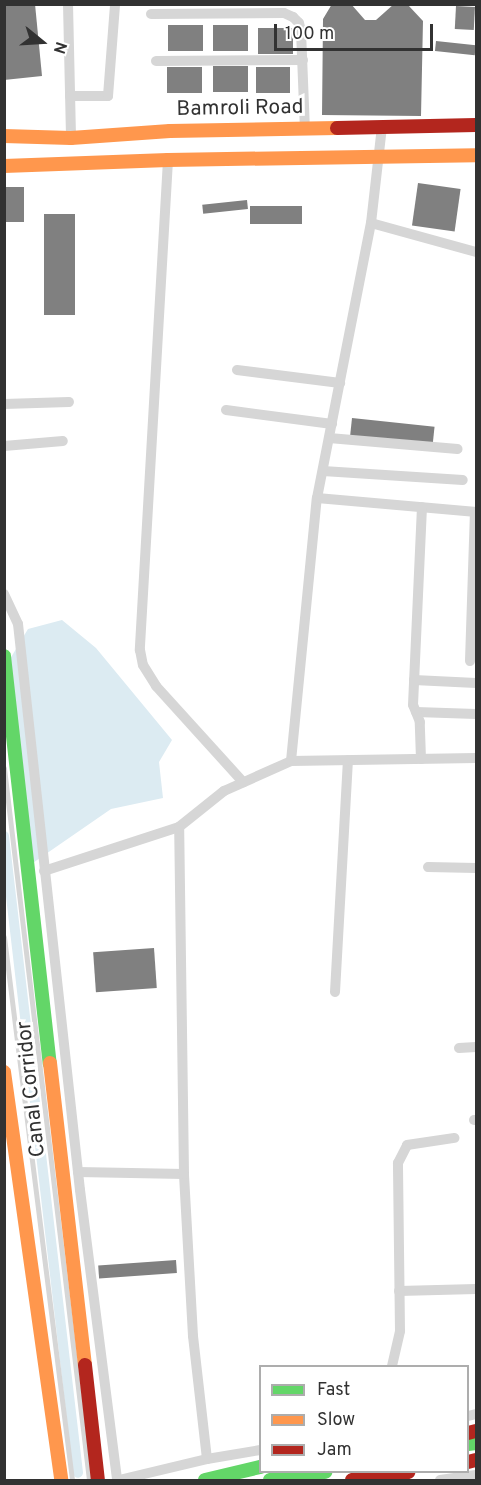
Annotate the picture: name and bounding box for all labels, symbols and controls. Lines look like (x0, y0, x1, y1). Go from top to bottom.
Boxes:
north arrow (12, 12, 72, 72)
scale bar (277, 12, 436, 50)
text: 100 m (285, 23, 334, 46)
text: N (48, 39, 70, 56)
street label: Bamroli Road (176, 95, 304, 123)
street label: Canal Corridor (12, 1020, 52, 1158)
legend (259, 1365, 469, 1473)
text: Fast (317, 1379, 350, 1402)
text: Slow (317, 1409, 355, 1432)
text: Jam (317, 1439, 352, 1462)

